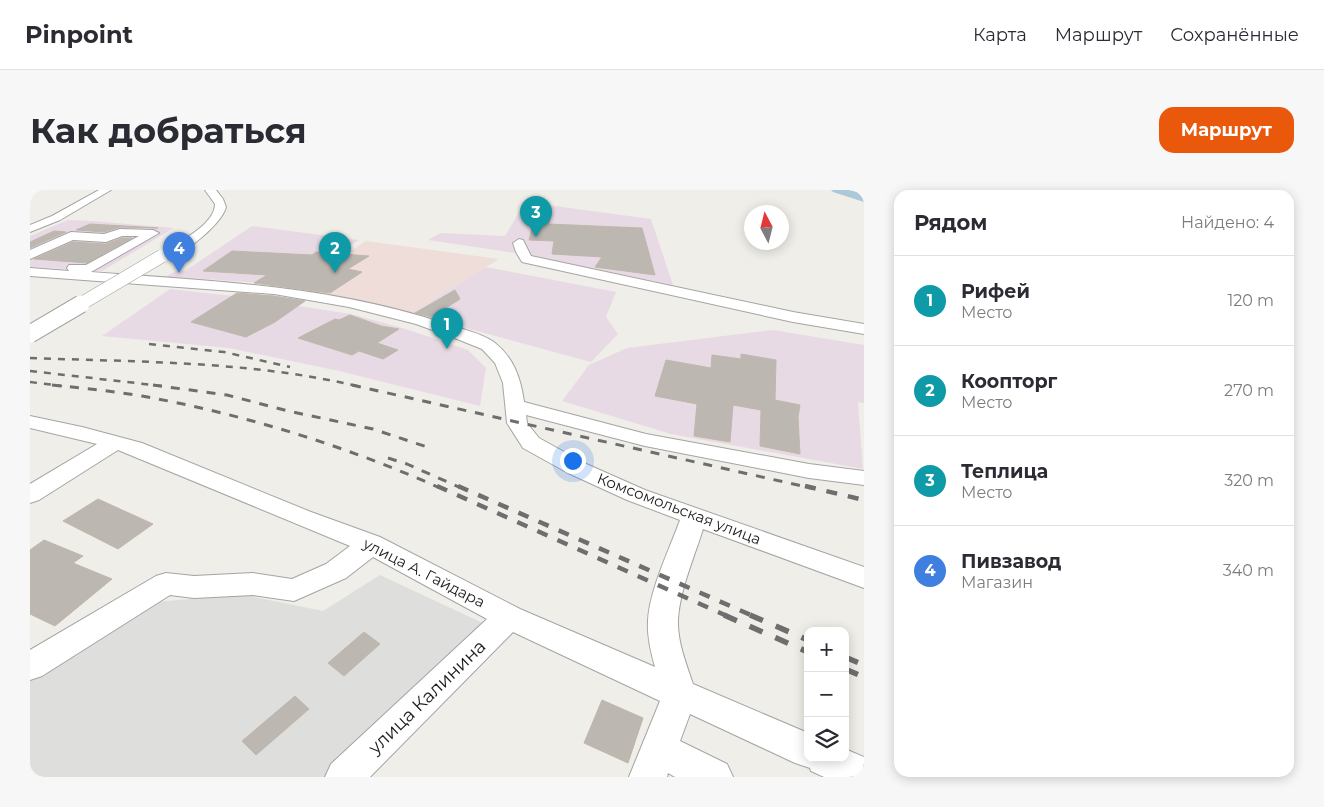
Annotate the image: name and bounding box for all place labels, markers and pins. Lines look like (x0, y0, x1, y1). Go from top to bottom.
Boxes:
pin: 3 (520, 196, 552, 237)
pin: 4 (163, 232, 195, 273)
pin: 2 (319, 232, 351, 273)
pin: 1 (431, 308, 463, 349)

